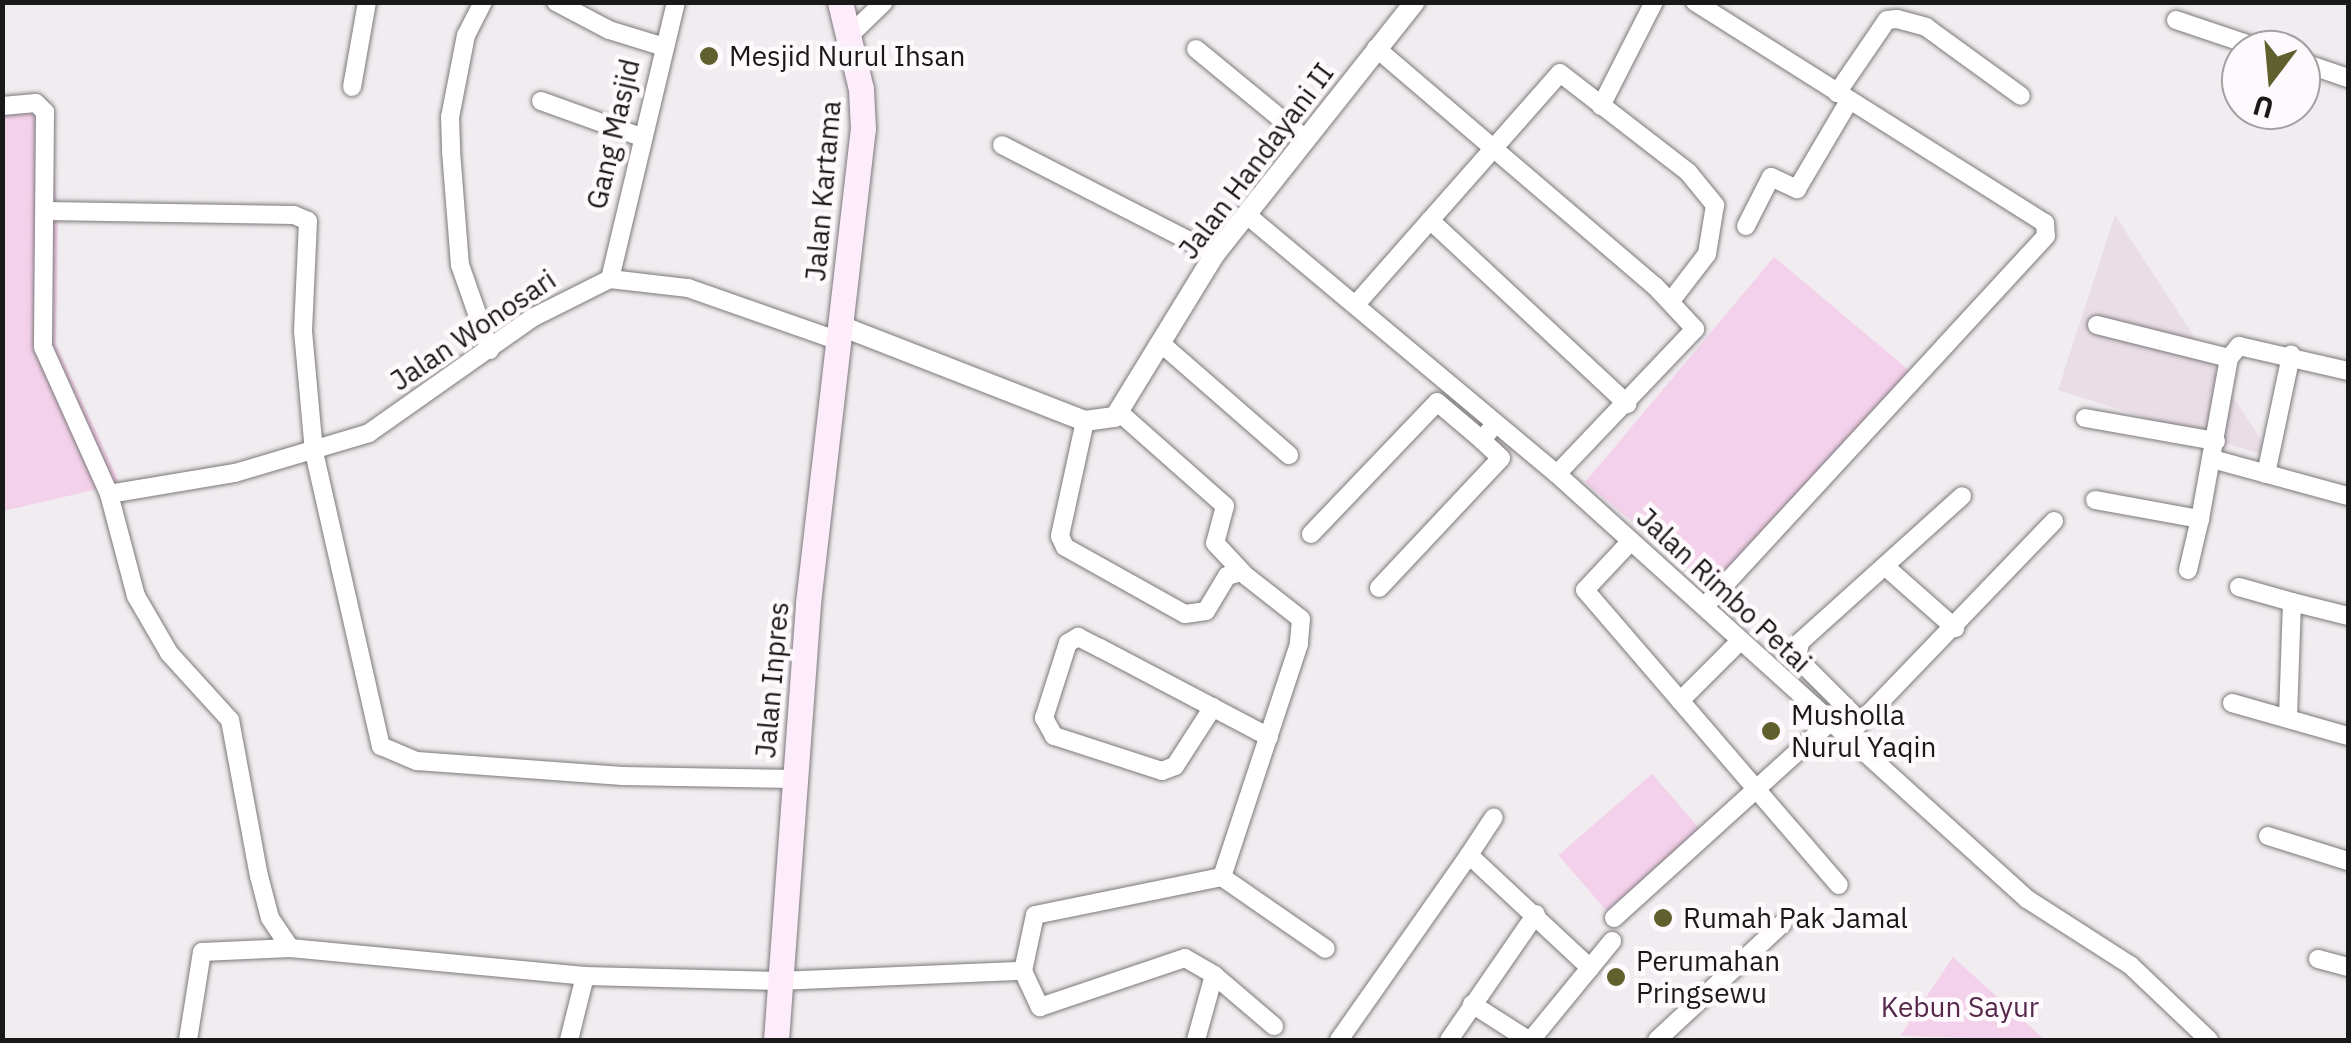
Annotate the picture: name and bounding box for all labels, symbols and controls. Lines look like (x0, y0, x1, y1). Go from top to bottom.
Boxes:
north arrow (2221, 30, 2321, 130)
place label: Mesjid Nurul Ihsan (729, 39, 965, 73)
marker: Mesjid Nurul Ihsan (698, 45, 720, 67)
street label: Gang Masjid (579, 56, 647, 212)
street label: Jalan Handayani II (1171, 56, 1341, 266)
text: U (2249, 87, 2278, 128)
street label: Jalan Kartama (798, 99, 848, 283)
street label: Jalan Wonosari (384, 262, 562, 398)
street label: Jalan Rimbo Petai (1630, 501, 1818, 679)
street label: Jalan Inpres (748, 600, 796, 760)
place label: Musholla Nurul Yaqin (1791, 698, 1936, 764)
marker: Musholla Nurul Yaqin (1760, 720, 1782, 742)
place label: Rumah Pak Jamal (1683, 901, 1908, 935)
marker: Rumah Pak Jamal (1652, 907, 1674, 929)
place label: Perumahan Pringsewu (1636, 944, 1780, 1010)
marker: Perumahan Pringsewu (1605, 966, 1627, 988)
park label: Kebun Sayur (1881, 990, 2039, 1024)

